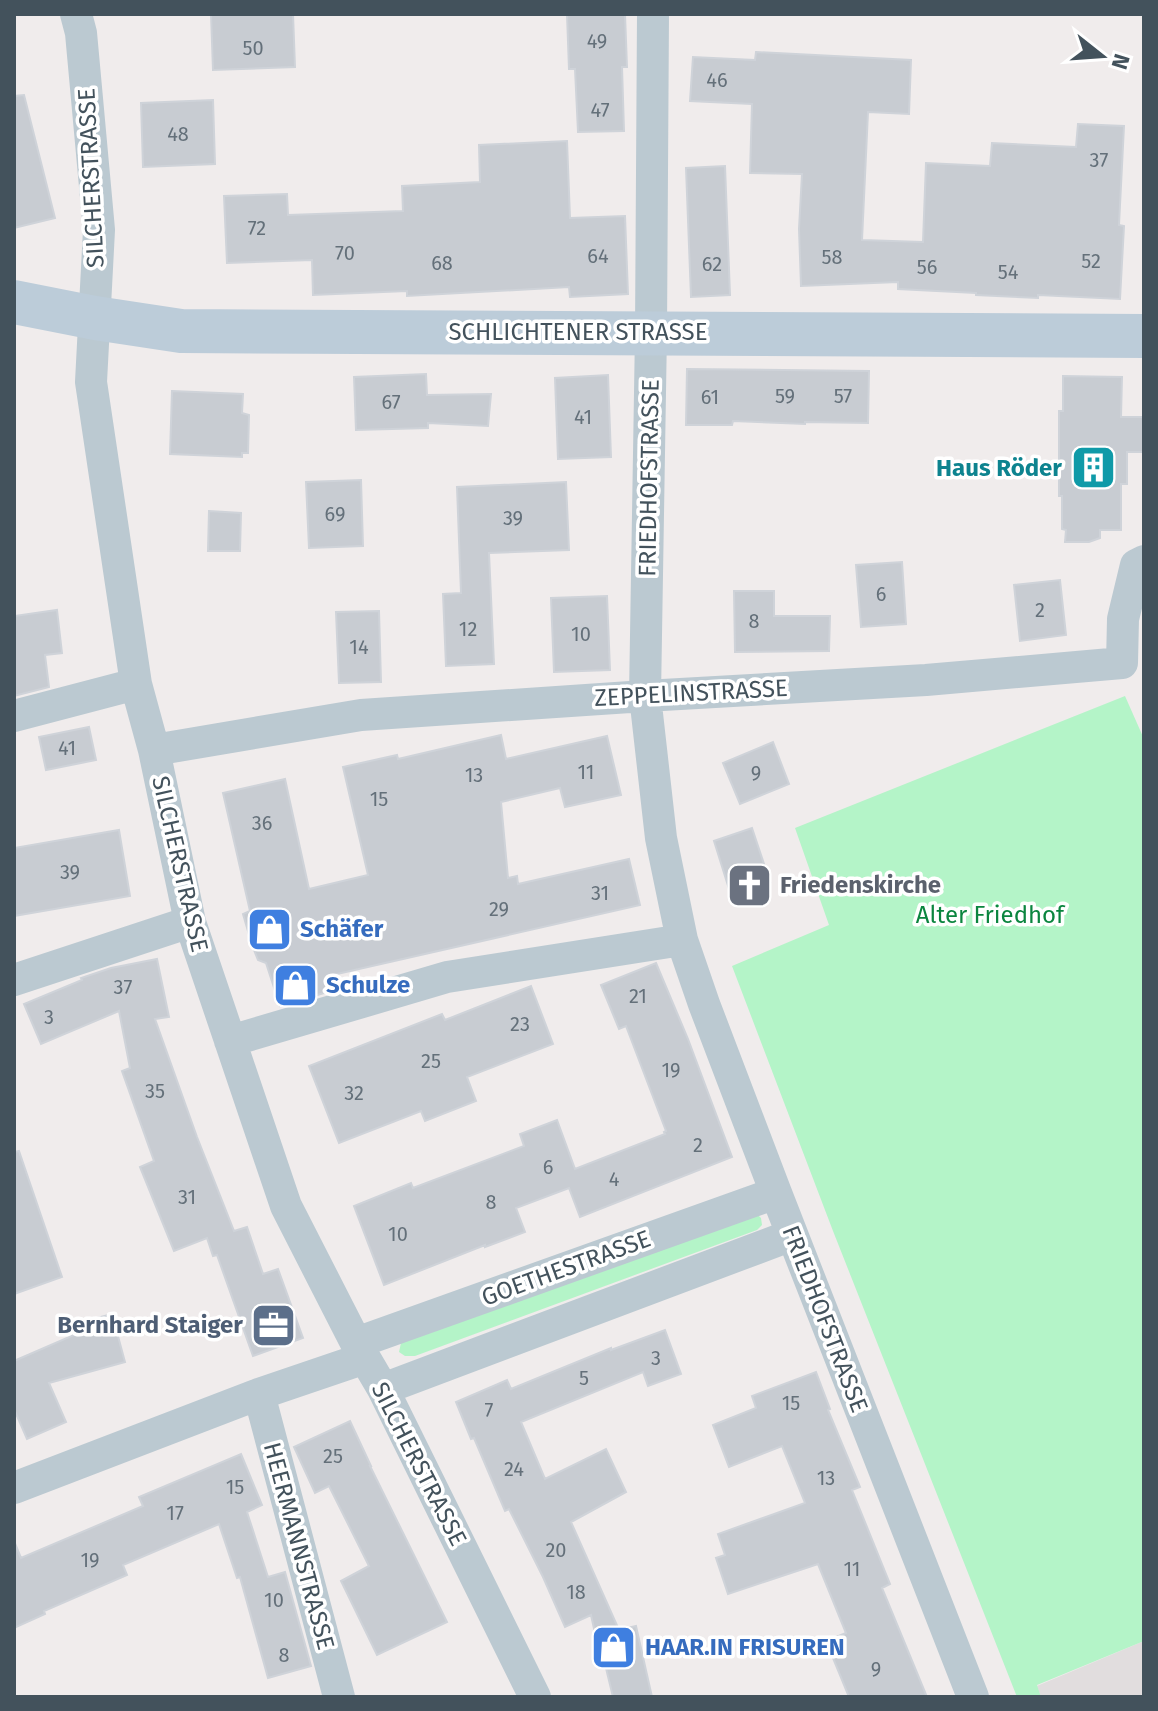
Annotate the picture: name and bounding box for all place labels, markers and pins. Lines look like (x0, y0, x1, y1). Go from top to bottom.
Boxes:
building icon: Haus Röder (1069, 444, 1117, 492)
place label: Haus Röder (936, 454, 1062, 482)
church icon: Friedenskirche (725, 861, 773, 909)
place label: Friedenskirche (780, 871, 941, 899)
shop icon: Schäfer (245, 905, 293, 953)
place label: Schäfer (300, 915, 384, 943)
shop icon: Schulze (271, 961, 319, 1009)
place label: Schulze (326, 971, 410, 999)
office icon: Bernhard Staiger (250, 1301, 298, 1349)
place label: Bernhard Staiger (57, 1311, 243, 1339)
shop icon: HAAR.IN FRISUREN (590, 1623, 638, 1671)
place label: HAAR.IN FRISUREN (645, 1633, 845, 1661)

